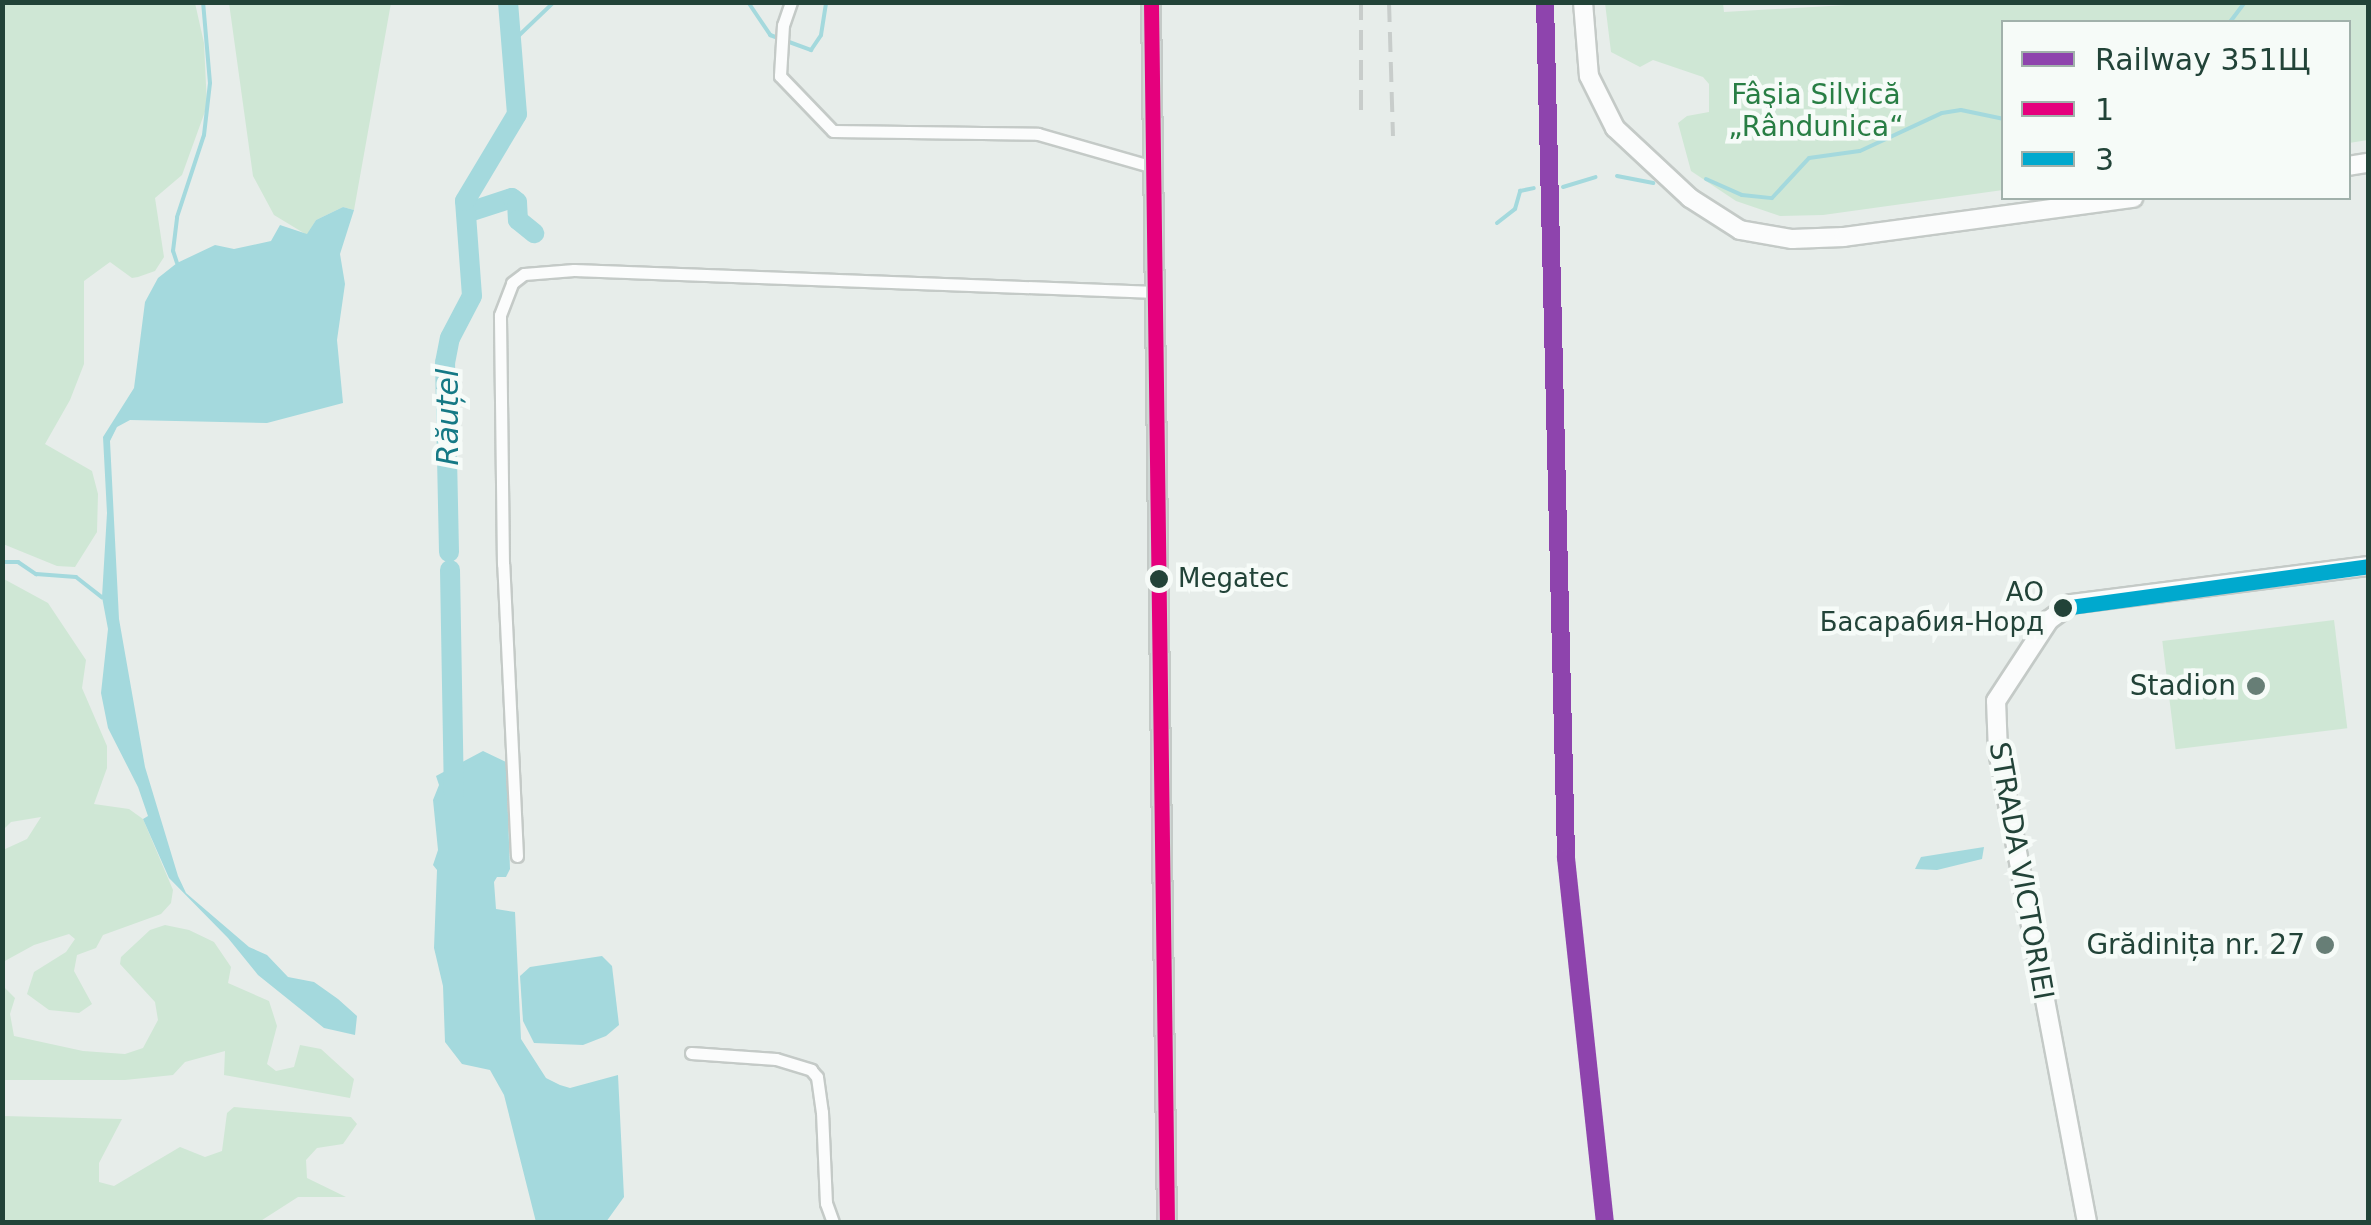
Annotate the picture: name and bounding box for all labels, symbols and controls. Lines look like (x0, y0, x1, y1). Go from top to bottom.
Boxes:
legend (2001, 20, 2351, 200)
text: Railway 351Щ (2095, 42, 2311, 77)
park label: Fâşia Silvică „Rândunica“ (1728, 78, 1904, 144)
text: 1 (2095, 92, 2114, 127)
text: 3 (2095, 142, 2114, 177)
water label: Răuțel (430, 369, 466, 465)
place label: Megatec (1178, 563, 1289, 595)
marker: Megatec (1149, 569, 1169, 589)
place label: АО Басарабия-Норд (1820, 577, 2044, 638)
marker: АО Басарабия-Норд (2053, 598, 2073, 618)
place label: Stadion (2130, 669, 2236, 703)
marker: Stadion (2245, 675, 2267, 697)
street label: STRADA VICTORIEI (1982, 739, 2060, 1003)
place label: Grădinița nr. 27 (2086, 928, 2305, 962)
marker: Grădinița nr. 27 (2314, 934, 2336, 956)

